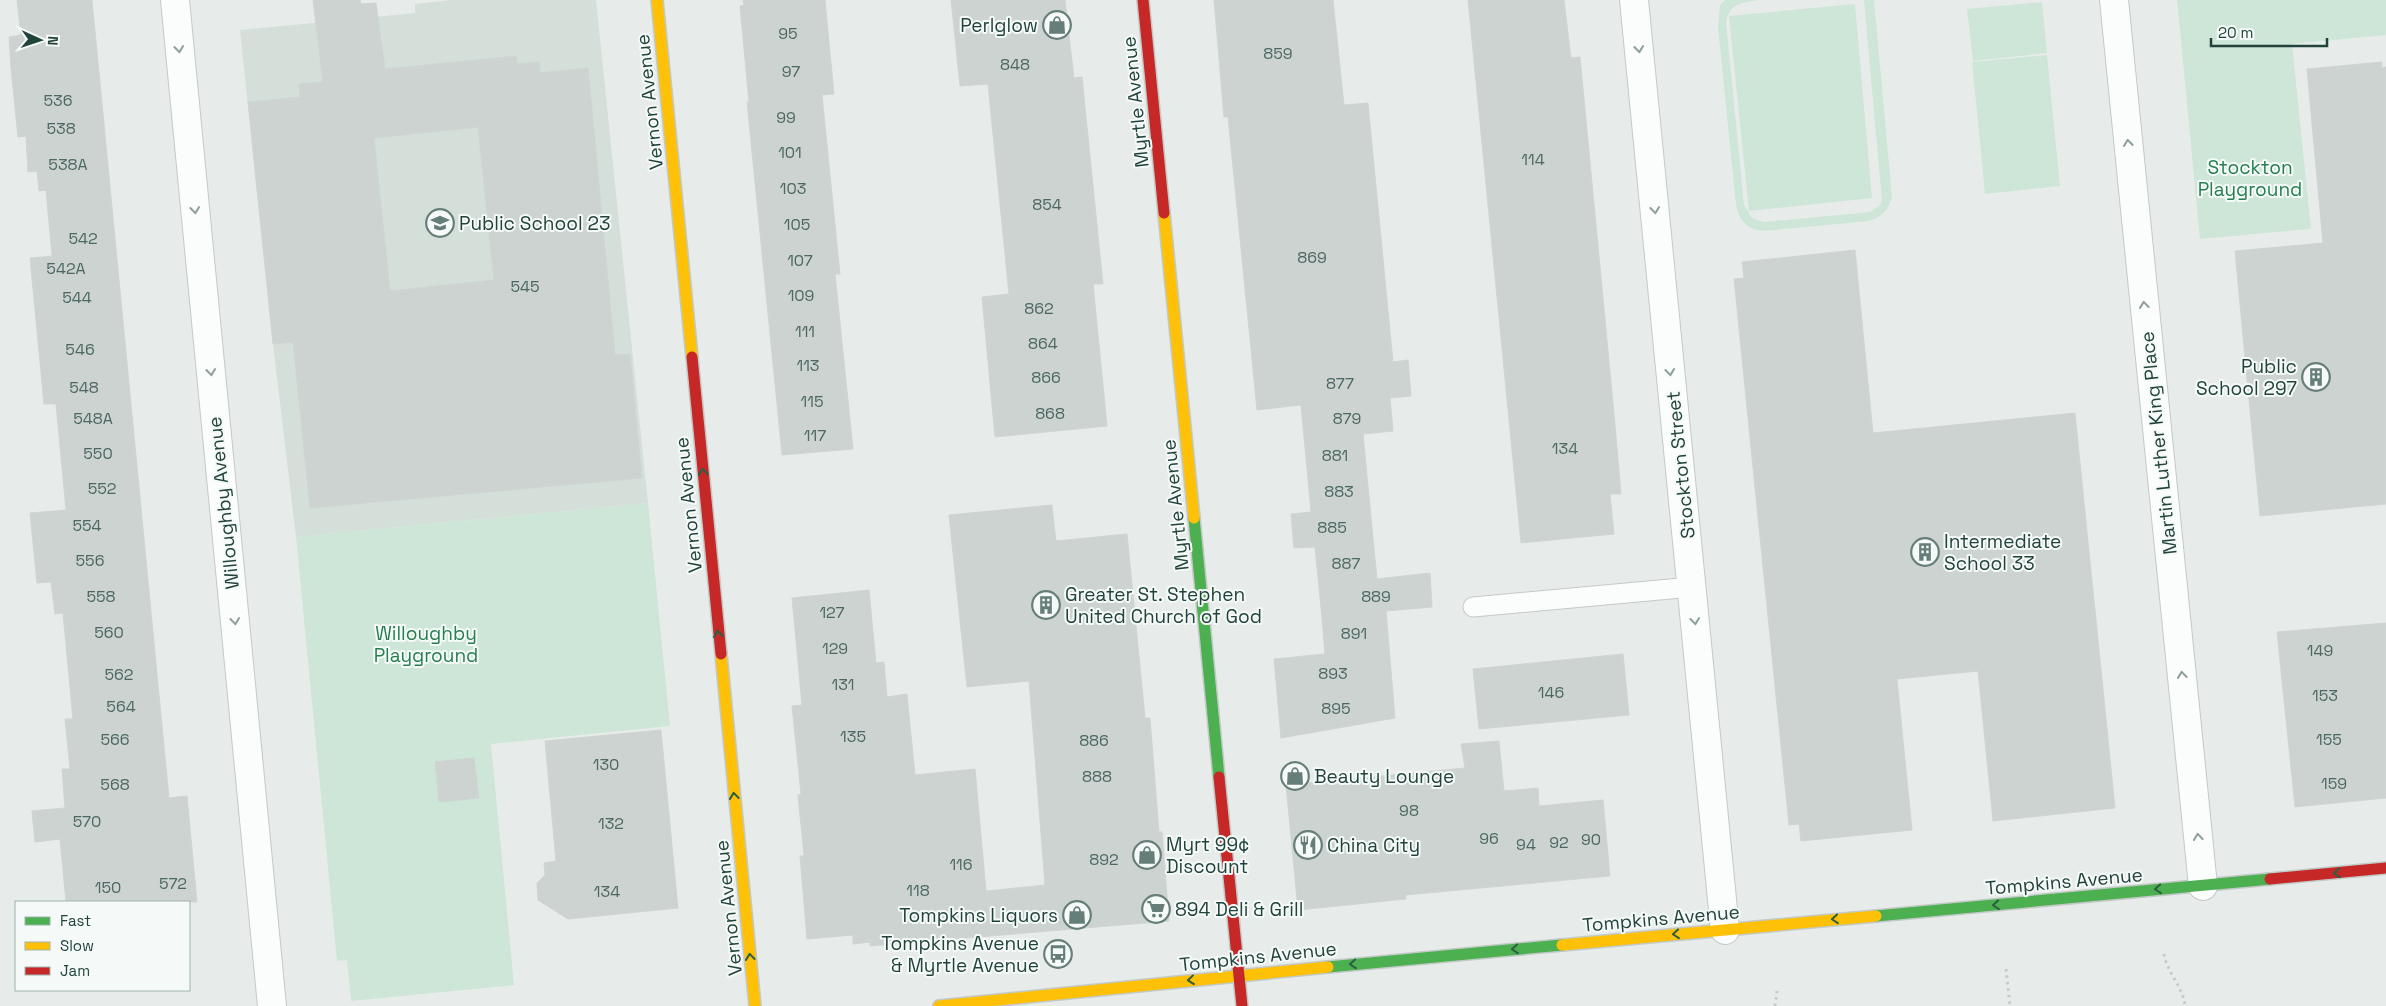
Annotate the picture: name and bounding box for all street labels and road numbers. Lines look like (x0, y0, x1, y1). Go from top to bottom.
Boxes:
street label: Vernon Avenue (630, 33, 669, 171)
street label: Myrtle Avenue (1116, 35, 1155, 169)
street label: Martin Luther King Place (2134, 330, 2183, 556)
street label: Stockton Street (1660, 390, 1701, 540)
street label: Willoughby Avenue (202, 415, 245, 590)
street label: Vernon Avenue (669, 436, 708, 574)
street label: Myrtle Avenue (1156, 438, 1195, 572)
street label: Vernon Avenue (709, 839, 748, 977)
street label: Tompkins Avenue (1984, 862, 2144, 901)
street label: Tompkins Avenue (1581, 899, 1741, 938)
street label: Tompkins Avenue (1178, 936, 1338, 977)

